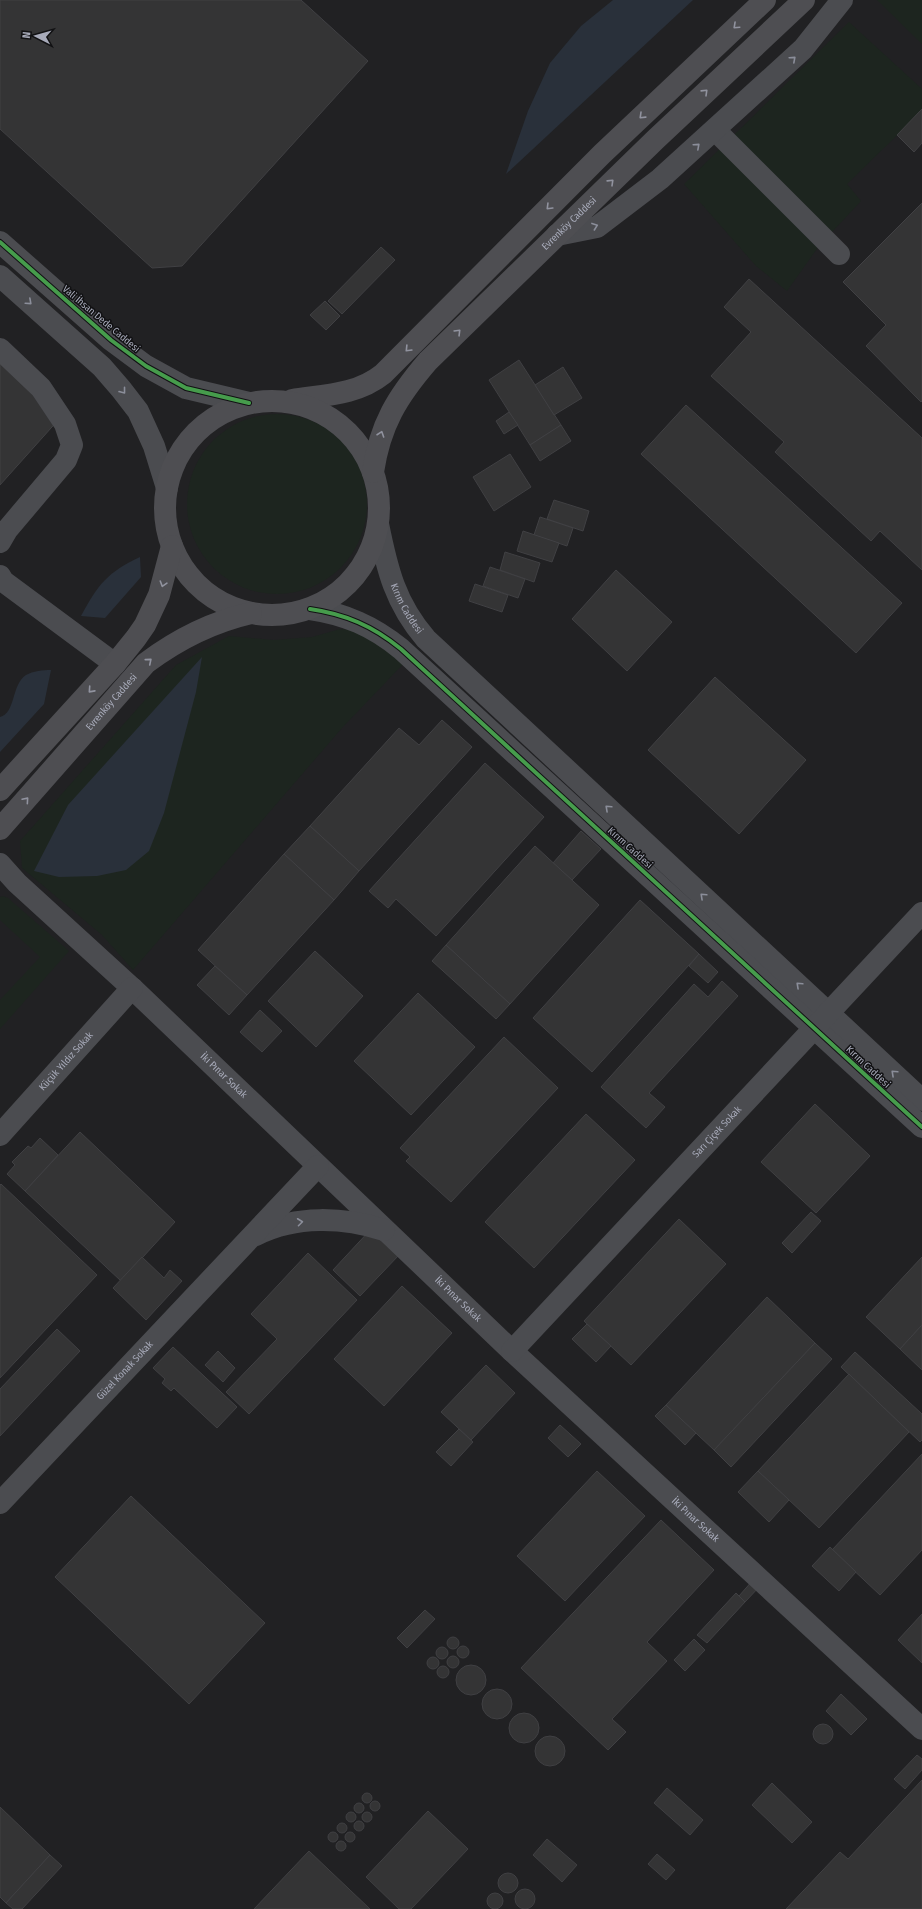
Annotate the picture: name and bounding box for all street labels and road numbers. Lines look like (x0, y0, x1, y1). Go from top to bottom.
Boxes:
street label: Evrenköy Caddesi (539, 194, 599, 253)
street label: Vali İhsan Dede Caddesi (60, 282, 143, 355)
street label: Kırım Caddesi (388, 582, 425, 636)
street label: Evrenköy Caddesi (84, 671, 140, 733)
street label: Kırım Caddesi (605, 825, 655, 871)
street label: Küçük Yıldız Sokak (37, 1029, 96, 1093)
street label: Kırım Caddesi (843, 1043, 893, 1091)
street label: İki Pınar Sokak (198, 1049, 250, 1101)
street label: Sarı Çiçek Sokak (690, 1103, 744, 1160)
street label: İki Pınar Sokak (432, 1273, 484, 1325)
street label: Güzel Konak Sokak (94, 1338, 156, 1403)
street label: İki Pınar Sokak (669, 1494, 722, 1545)

